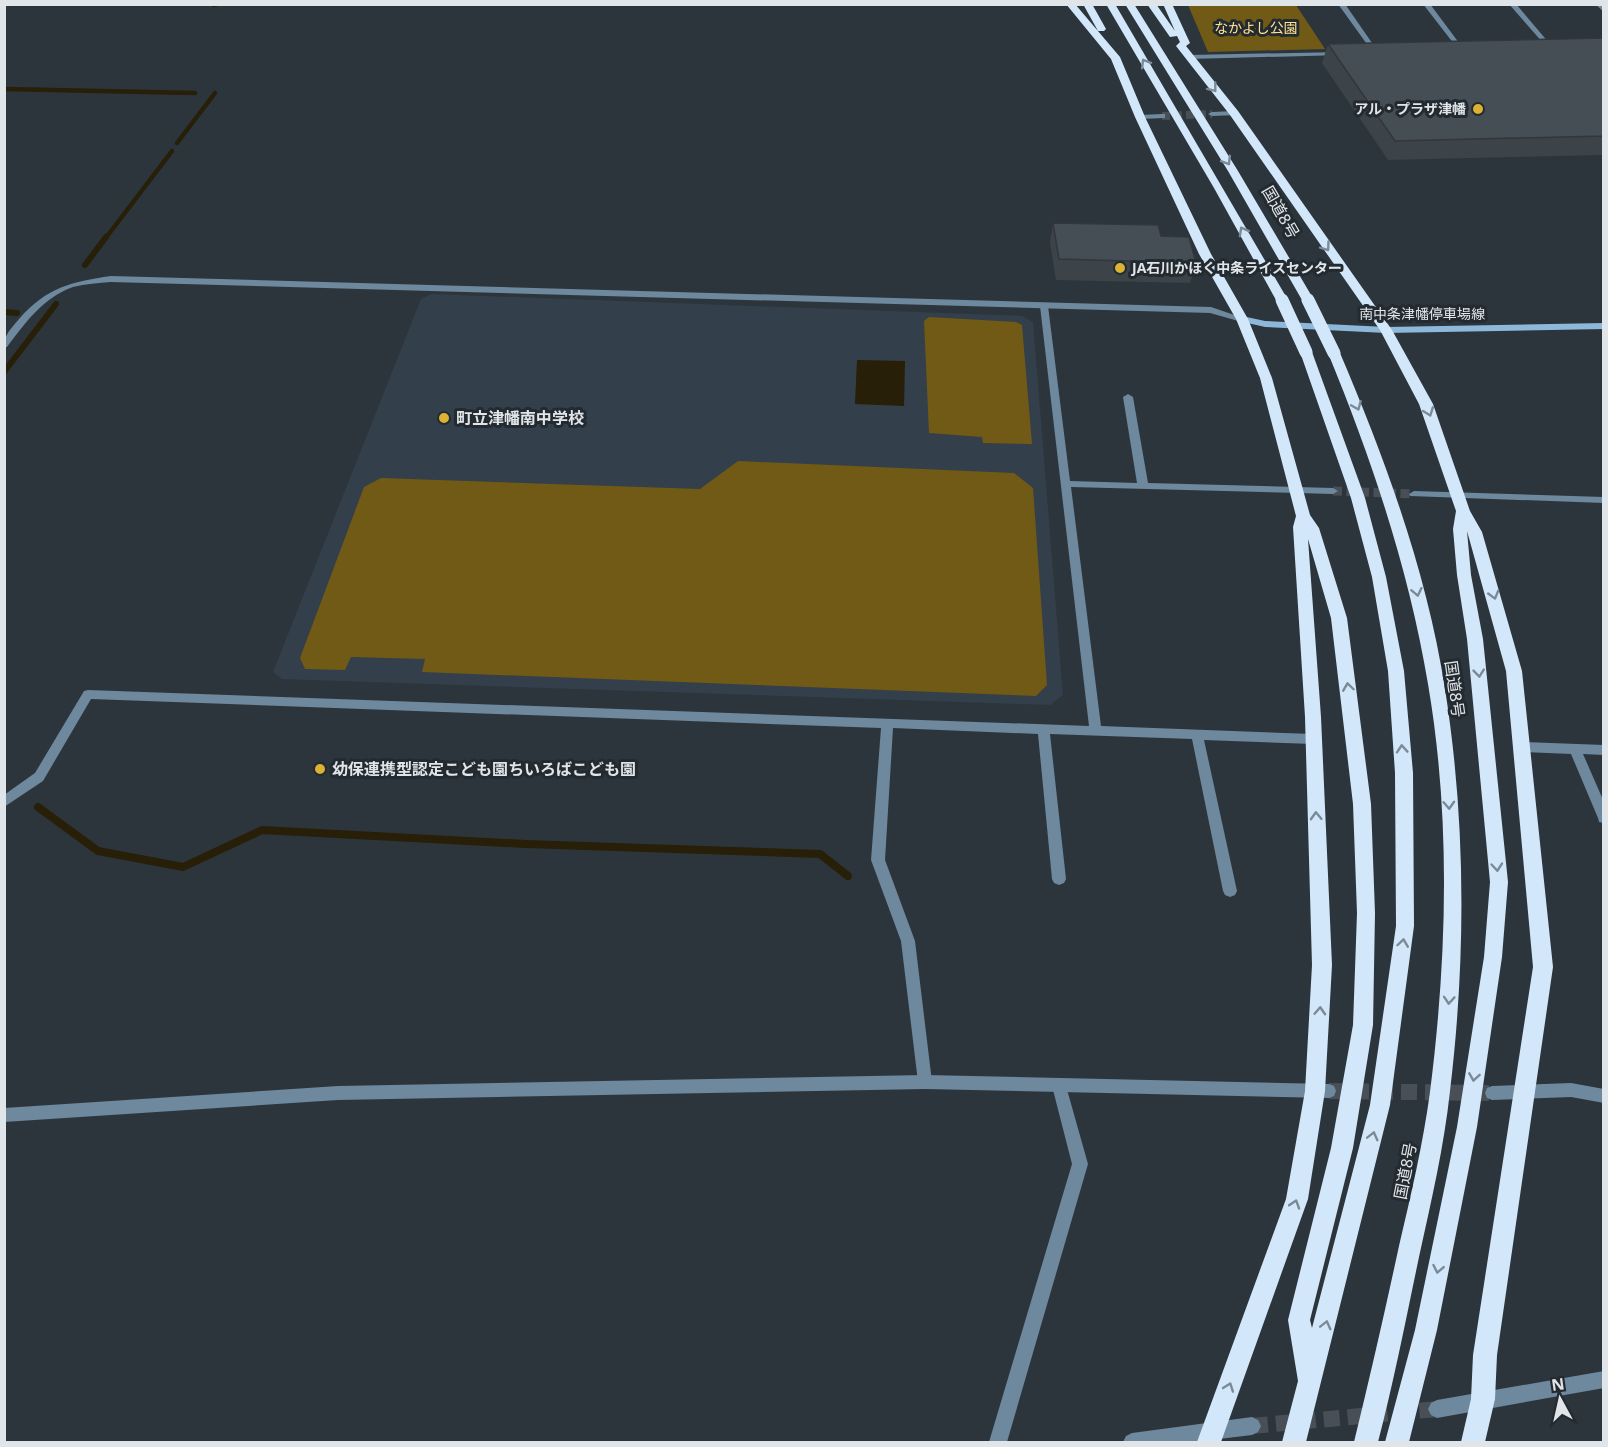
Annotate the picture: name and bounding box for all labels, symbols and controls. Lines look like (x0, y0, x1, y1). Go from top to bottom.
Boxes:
park label: なかよし公園 (1214, 18, 1298, 37)
one-way arrow (1140, 59, 1152, 69)
one-way arrow (1206, 81, 1217, 92)
place label: アル・プラザ津幡 (1354, 99, 1466, 118)
marker: アル・プラザ津幡 (1471, 102, 1485, 116)
one-way arrow (1220, 154, 1231, 165)
street label: 国道8号 (1257, 182, 1305, 242)
one-way arrow (1239, 227, 1250, 237)
one-way arrow (1319, 240, 1330, 251)
place label: JA石川かほく中条ライスセンター (1130, 258, 1342, 277)
marker: JA石川かほく中条ライスセンター (1113, 261, 1127, 275)
street label: 南中条津幡停車場線 (1359, 304, 1485, 323)
one-way arrow (1350, 400, 1362, 411)
one-way arrow (1421, 406, 1434, 417)
place label: 町立津幡南中学校 (456, 407, 584, 429)
marker: 町立津幡南中学校 (437, 411, 451, 425)
one-way arrow (1409, 587, 1422, 597)
one-way arrow (1487, 589, 1499, 600)
street label: 国道8号 (1440, 659, 1470, 719)
one-way arrow (1472, 669, 1485, 678)
one-way arrow (1342, 683, 1354, 692)
one-way arrow (1396, 744, 1409, 753)
place label: 幼保連携型認定こども園ちいろばこども園 (332, 758, 636, 780)
marker: 幼保連携型認定こども園ちいろばこども園 (313, 762, 327, 776)
one-way arrow (1443, 801, 1456, 810)
one-way arrow (1310, 812, 1323, 821)
one-way arrow (1491, 863, 1504, 872)
one-way arrow (1396, 939, 1408, 948)
one-way arrow (1443, 995, 1456, 1004)
one-way arrow (1313, 1007, 1326, 1016)
one-way arrow (1469, 1072, 1481, 1082)
one-way arrow (1365, 1131, 1378, 1141)
street label: 国道8号 (1389, 1141, 1421, 1201)
one-way arrow (1287, 1199, 1300, 1210)
one-way arrow (1432, 1263, 1445, 1273)
one-way arrow (1318, 1320, 1331, 1330)
north arrow (1530, 1369, 1590, 1429)
text: N (1550, 1372, 1566, 1396)
one-way arrow (1221, 1383, 1234, 1393)

